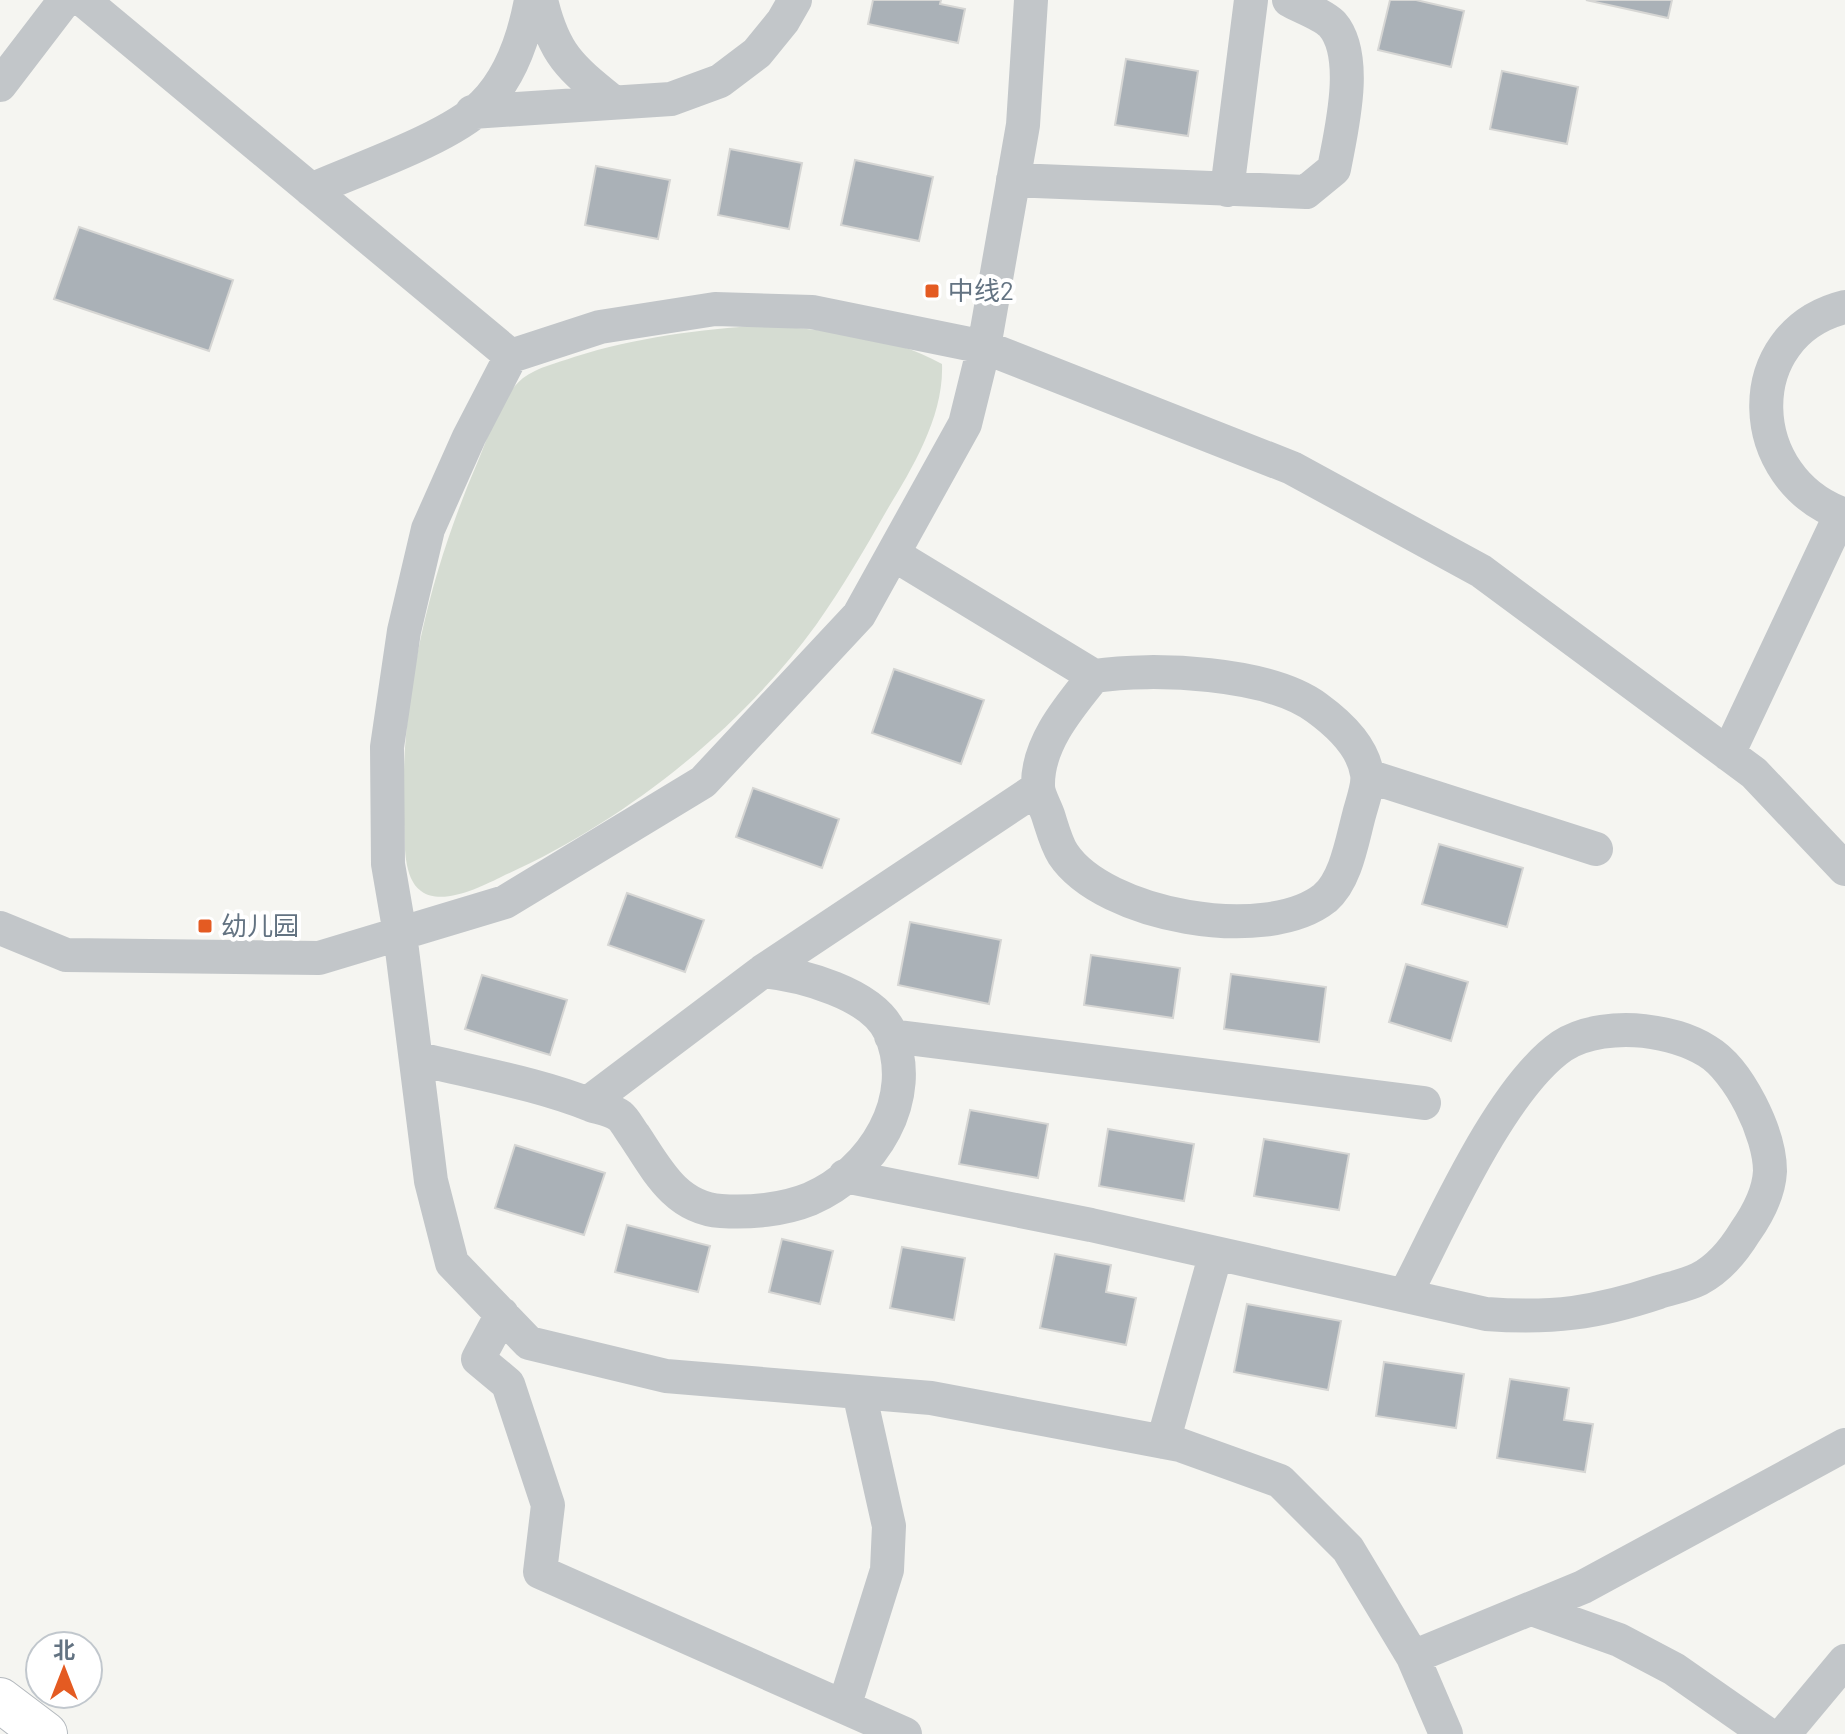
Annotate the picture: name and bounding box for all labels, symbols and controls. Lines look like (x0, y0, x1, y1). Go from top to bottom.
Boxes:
place label: 中线2 (948, 274, 1014, 305)
marker: 中线2 (923, 282, 941, 300)
place label: 幼儿园 (221, 909, 299, 940)
marker: 幼儿园 (196, 917, 214, 935)
north arrow (24, 1630, 104, 1710)
text: 北 (53, 1636, 75, 1662)

